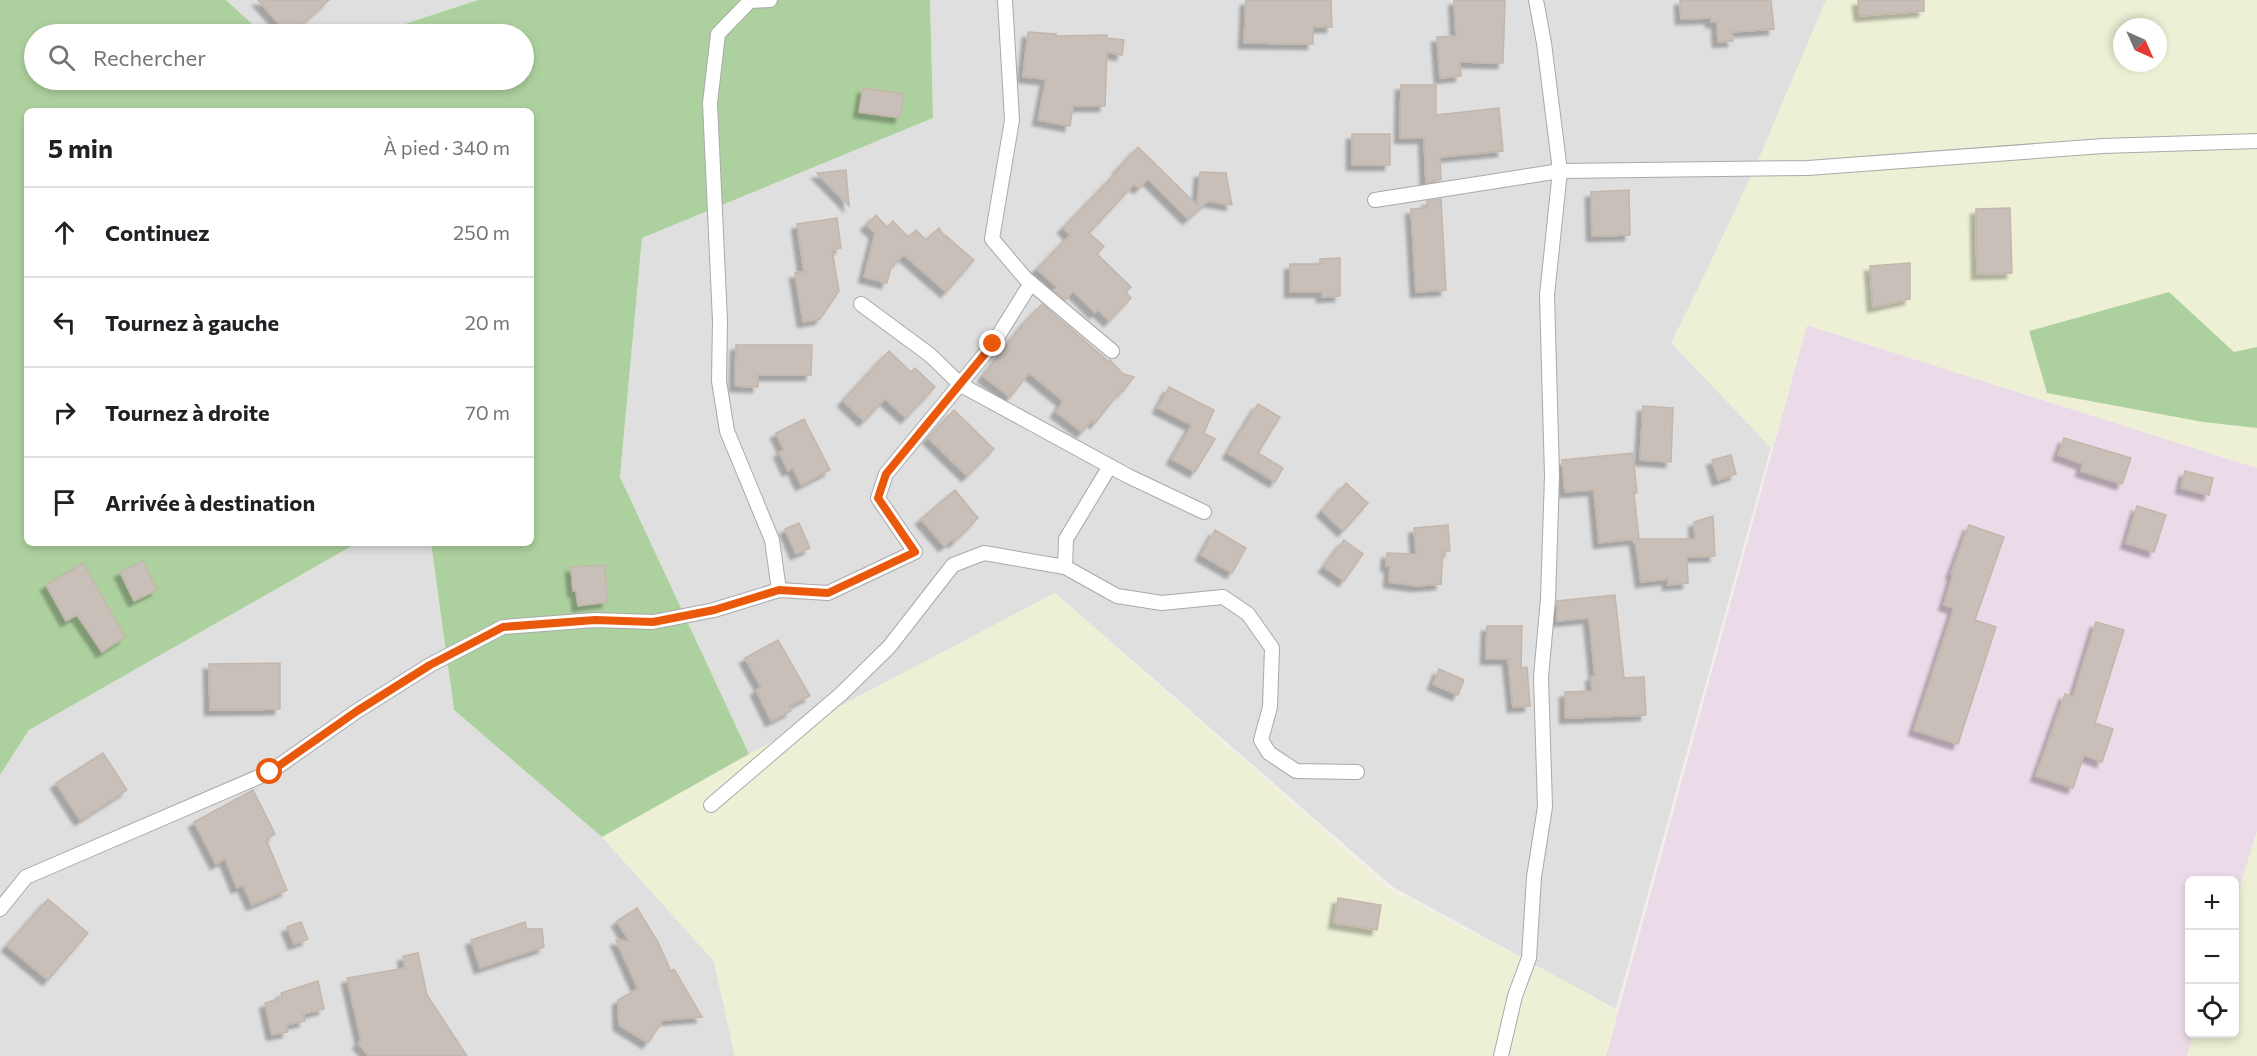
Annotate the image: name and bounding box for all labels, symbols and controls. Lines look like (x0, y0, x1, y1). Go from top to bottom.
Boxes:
north arrow (2113, 18, 2167, 72)
search box (24, 24, 534, 90)
icon: search (45, 41, 78, 74)
text: Rechercher (93, 44, 206, 71)
text: 5 min (48, 132, 113, 163)
text: À pied · 340 m (383, 135, 510, 159)
icon: ahead (48, 216, 81, 249)
text: Continuez (105, 219, 210, 246)
text: 250 m (453, 220, 510, 244)
icon: left (48, 306, 81, 339)
text: Tournez à gauche (105, 309, 279, 336)
text: 20 m (465, 310, 510, 334)
route end (979, 330, 1005, 356)
icon: right (48, 396, 81, 429)
text: Tournez à droite (105, 399, 270, 426)
text: 70 m (465, 400, 510, 424)
icon: arrive (48, 486, 81, 519)
text: Arrivée à destination (105, 489, 315, 516)
route start (256, 758, 282, 784)
map controls (2185, 876, 2239, 1038)
button: + (2185, 876, 2239, 930)
button: − (2185, 930, 2239, 984)
button: locate (2185, 984, 2239, 1038)

